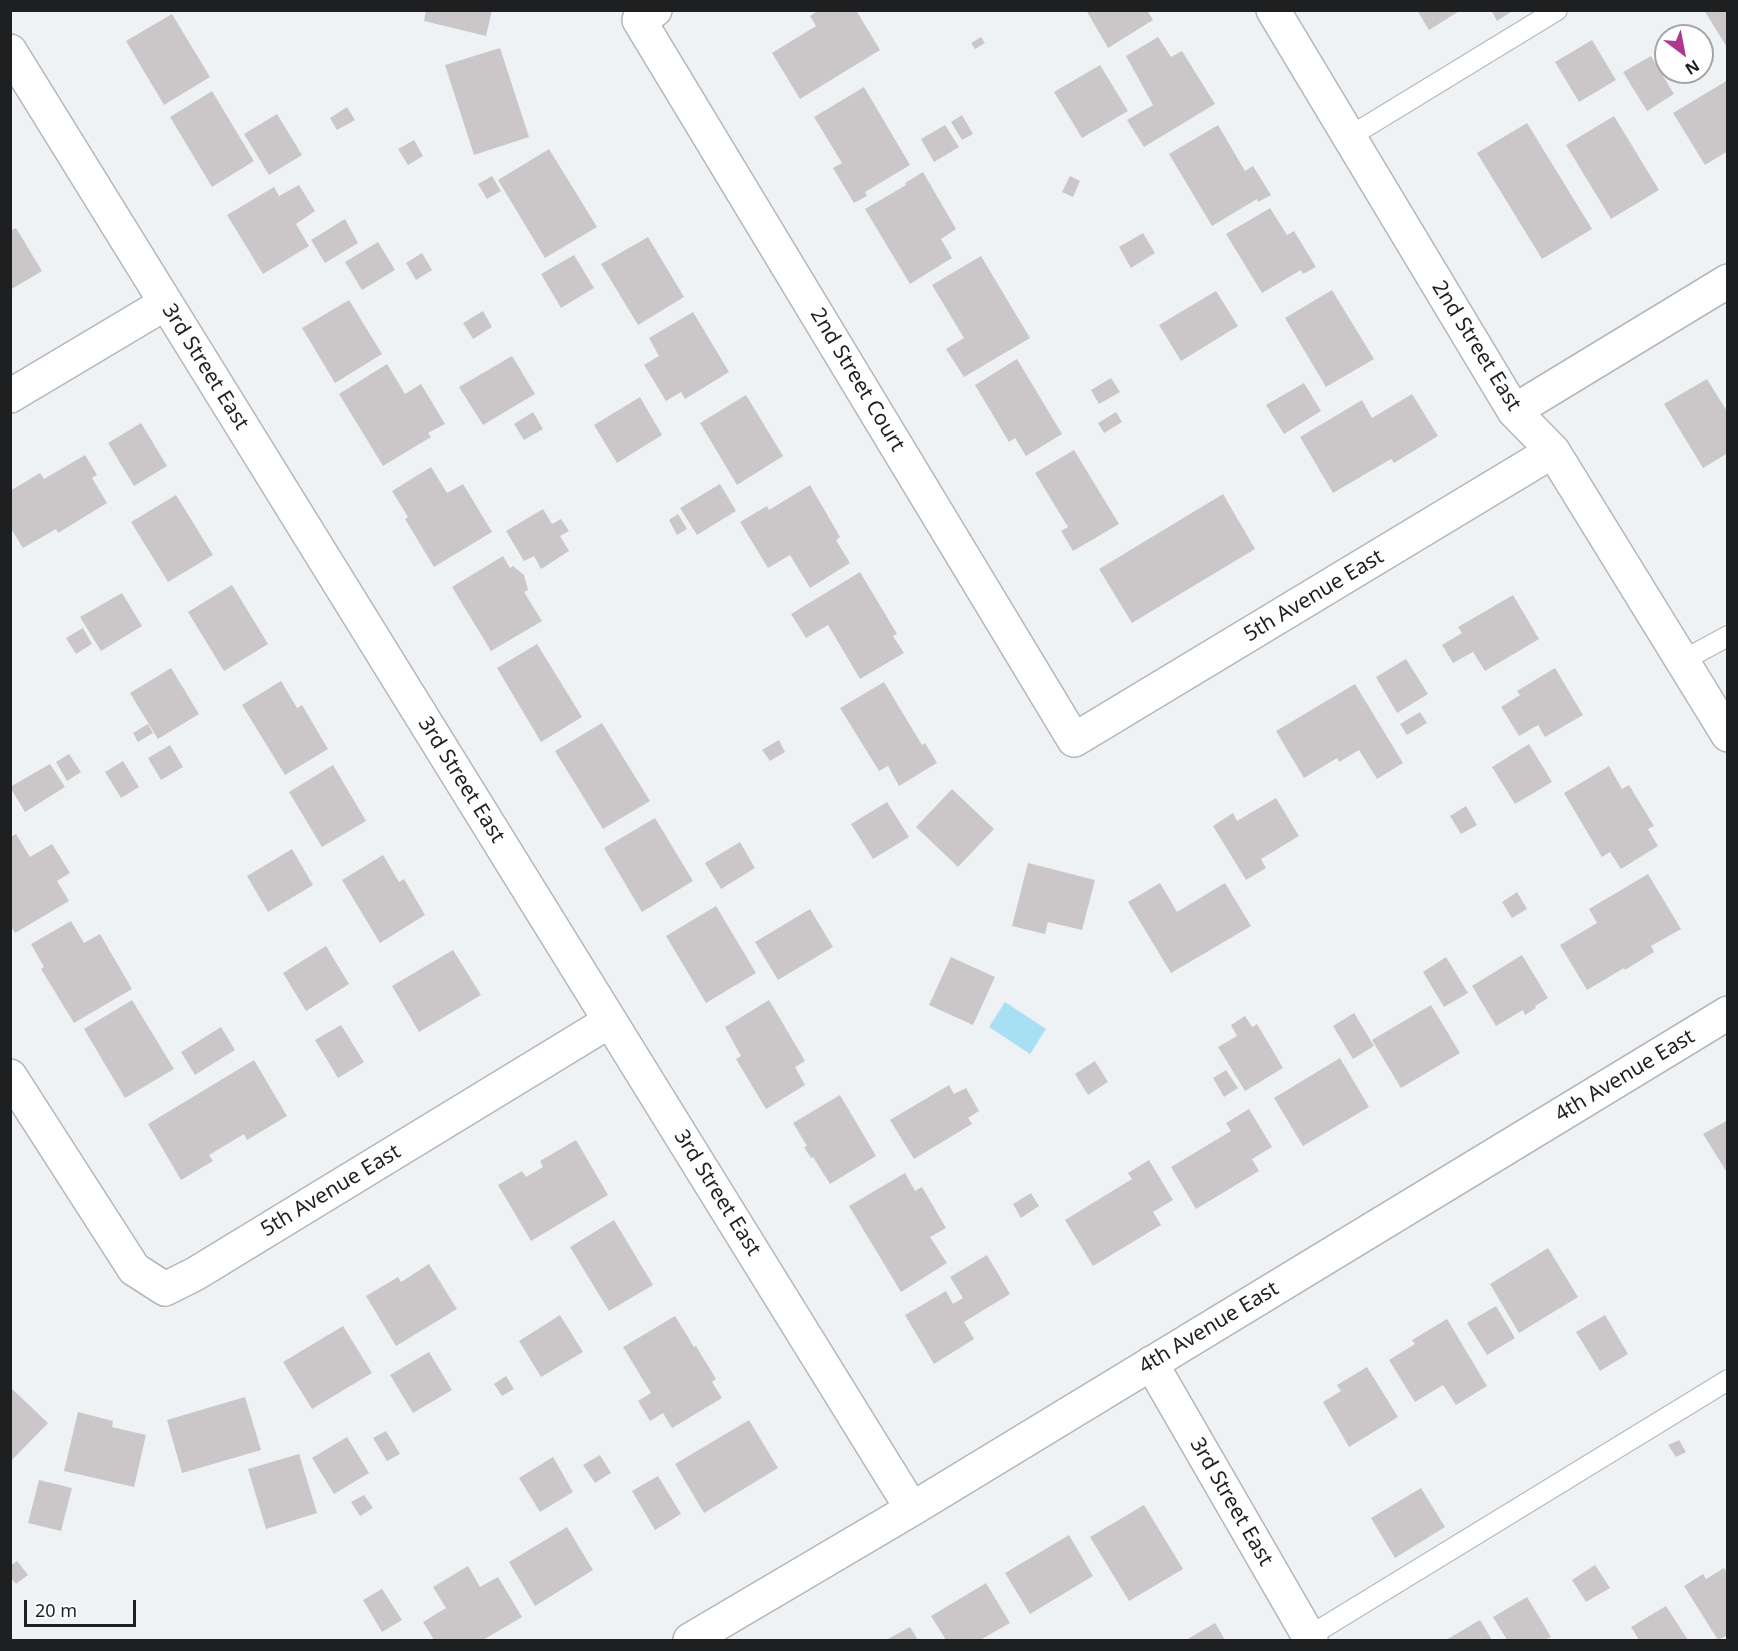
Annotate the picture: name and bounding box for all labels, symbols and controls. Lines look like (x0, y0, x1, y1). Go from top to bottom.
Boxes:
north arrow (1654, 24, 1714, 84)
text: N (1681, 55, 1704, 80)
street label: 2nd Street East (1426, 276, 1526, 416)
street label: 3rd Street East (156, 299, 254, 435)
street label: 2nd Street Court (804, 304, 910, 456)
street label: 5th Avenue East (1240, 544, 1388, 648)
street label: 3rd Street East (412, 712, 510, 848)
street label: 4th Avenue East (1551, 1024, 1699, 1128)
street label: 3rd Street East (668, 1125, 766, 1261)
street label: 5th Avenue East (257, 1139, 405, 1243)
street label: 4th Avenue East (1135, 1276, 1283, 1380)
street label: 3rd Street East (1184, 1433, 1278, 1571)
scale bar (27, 1588, 140, 1626)
text: 20 m (35, 1598, 77, 1622)

